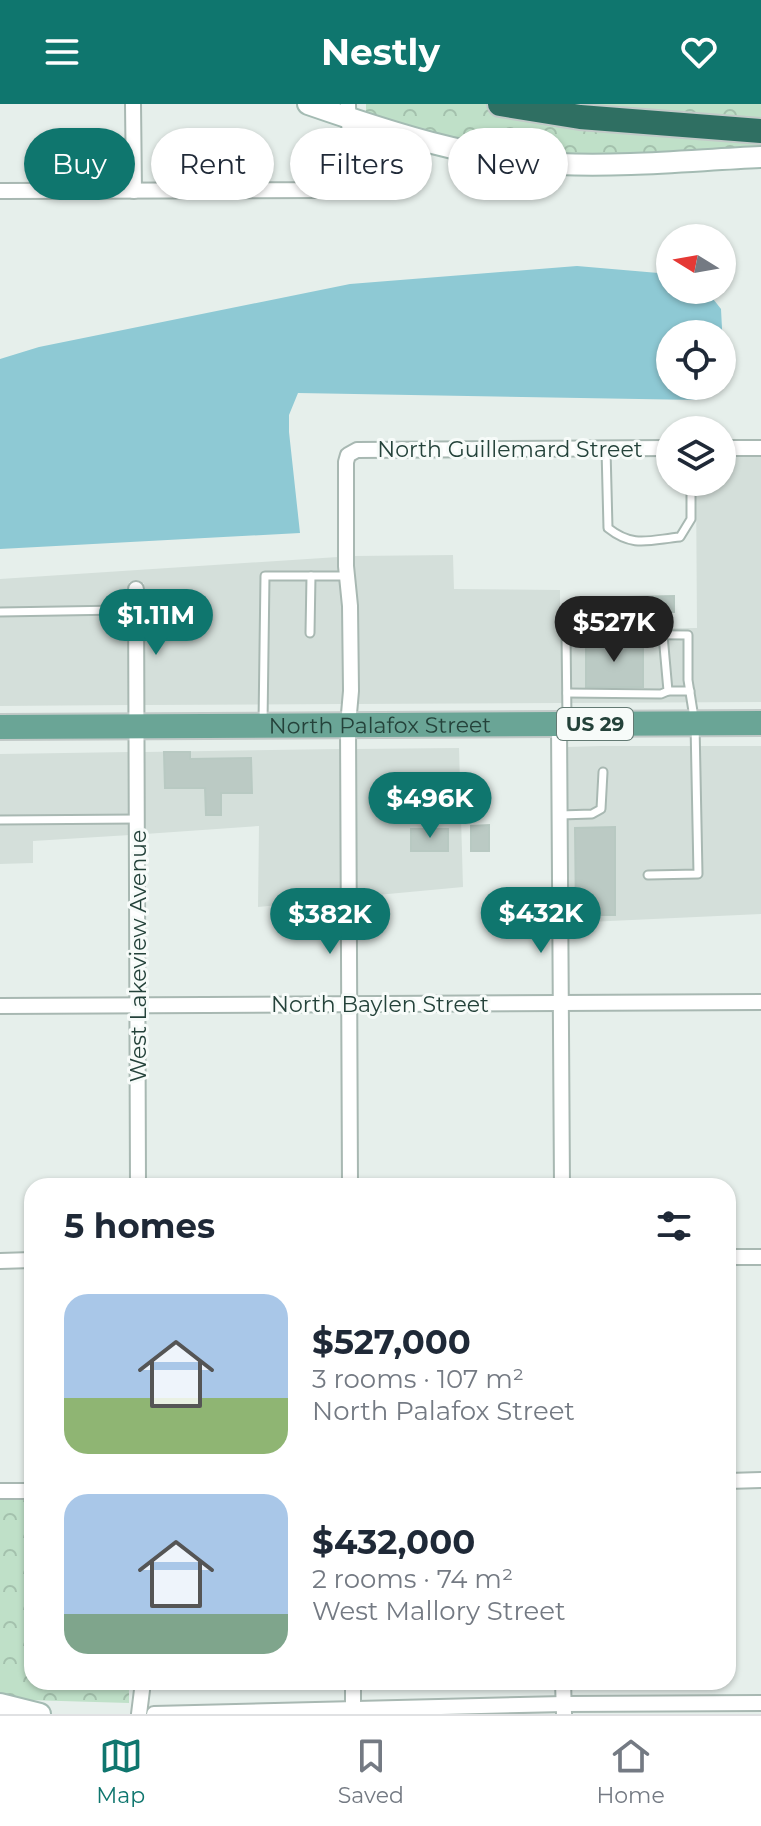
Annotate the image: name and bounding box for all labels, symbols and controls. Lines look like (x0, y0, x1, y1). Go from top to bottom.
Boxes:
icon: menu (40, 30, 84, 74)
text: Nestly (321, 30, 440, 74)
icon: heart (677, 30, 721, 74)
chip: Buy (24, 128, 135, 200)
chip: Rent (151, 128, 274, 200)
chip: Filters (290, 128, 432, 200)
chip: New (448, 128, 568, 200)
north arrow (656, 224, 736, 304)
map controls (656, 224, 736, 496)
button: locate (656, 320, 736, 400)
button: layers (656, 416, 736, 496)
street label: North Guillemard Street (377, 436, 643, 463)
pin: $1.11M (91, 589, 221, 657)
pin: $527K (558, 596, 670, 664)
text: $1.11M (117, 599, 195, 631)
text: $527K (573, 606, 655, 638)
road number: US 29 (557, 708, 633, 740)
street label: North Palafox Street (269, 711, 491, 739)
pin: $496K (374, 772, 486, 840)
text: $496K (386, 782, 474, 814)
street label: West Lakeview Avenue (125, 830, 152, 1082)
pin: $432K (485, 887, 597, 955)
pin: $382K (274, 888, 386, 956)
text: $432K (499, 897, 583, 929)
text: $382K (288, 898, 372, 930)
street label: North Baylen Street (271, 991, 489, 1018)
icon: filters (652, 1204, 696, 1248)
text: 5 homes (64, 1205, 215, 1247)
text: $527,000 (312, 1321, 471, 1363)
icon: home (128, 1326, 224, 1422)
text: 3 rooms · 107 m² (312, 1363, 524, 1395)
text: North Palafox Street (312, 1395, 575, 1427)
text: $432,000 (312, 1521, 475, 1563)
icon: home (128, 1526, 224, 1622)
text: 2 rooms · 74 m² (312, 1563, 513, 1595)
text: West Mallory Street (312, 1595, 565, 1627)
tab: Map (96, 1734, 145, 1809)
tab: Saved (338, 1734, 404, 1809)
tab: Home (596, 1734, 665, 1809)

